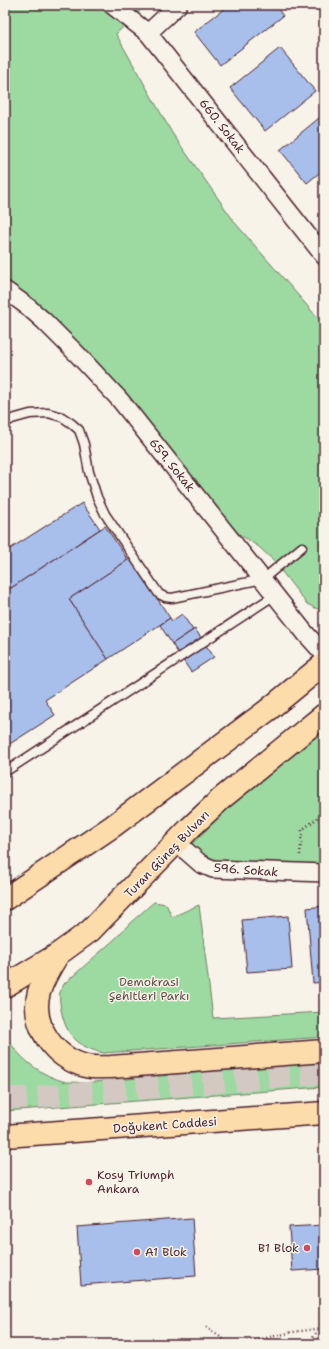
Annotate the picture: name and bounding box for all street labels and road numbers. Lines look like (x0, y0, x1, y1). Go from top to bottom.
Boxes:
street label: 660. Sokak (196, 95, 249, 157)
street label: 659. Sokak (146, 435, 199, 495)
street label: Turan Güneş Bulvarı (121, 807, 213, 901)
street label: 596. Sokak (213, 860, 279, 880)
street label: Doğukent Caddesi (112, 1113, 218, 1137)

